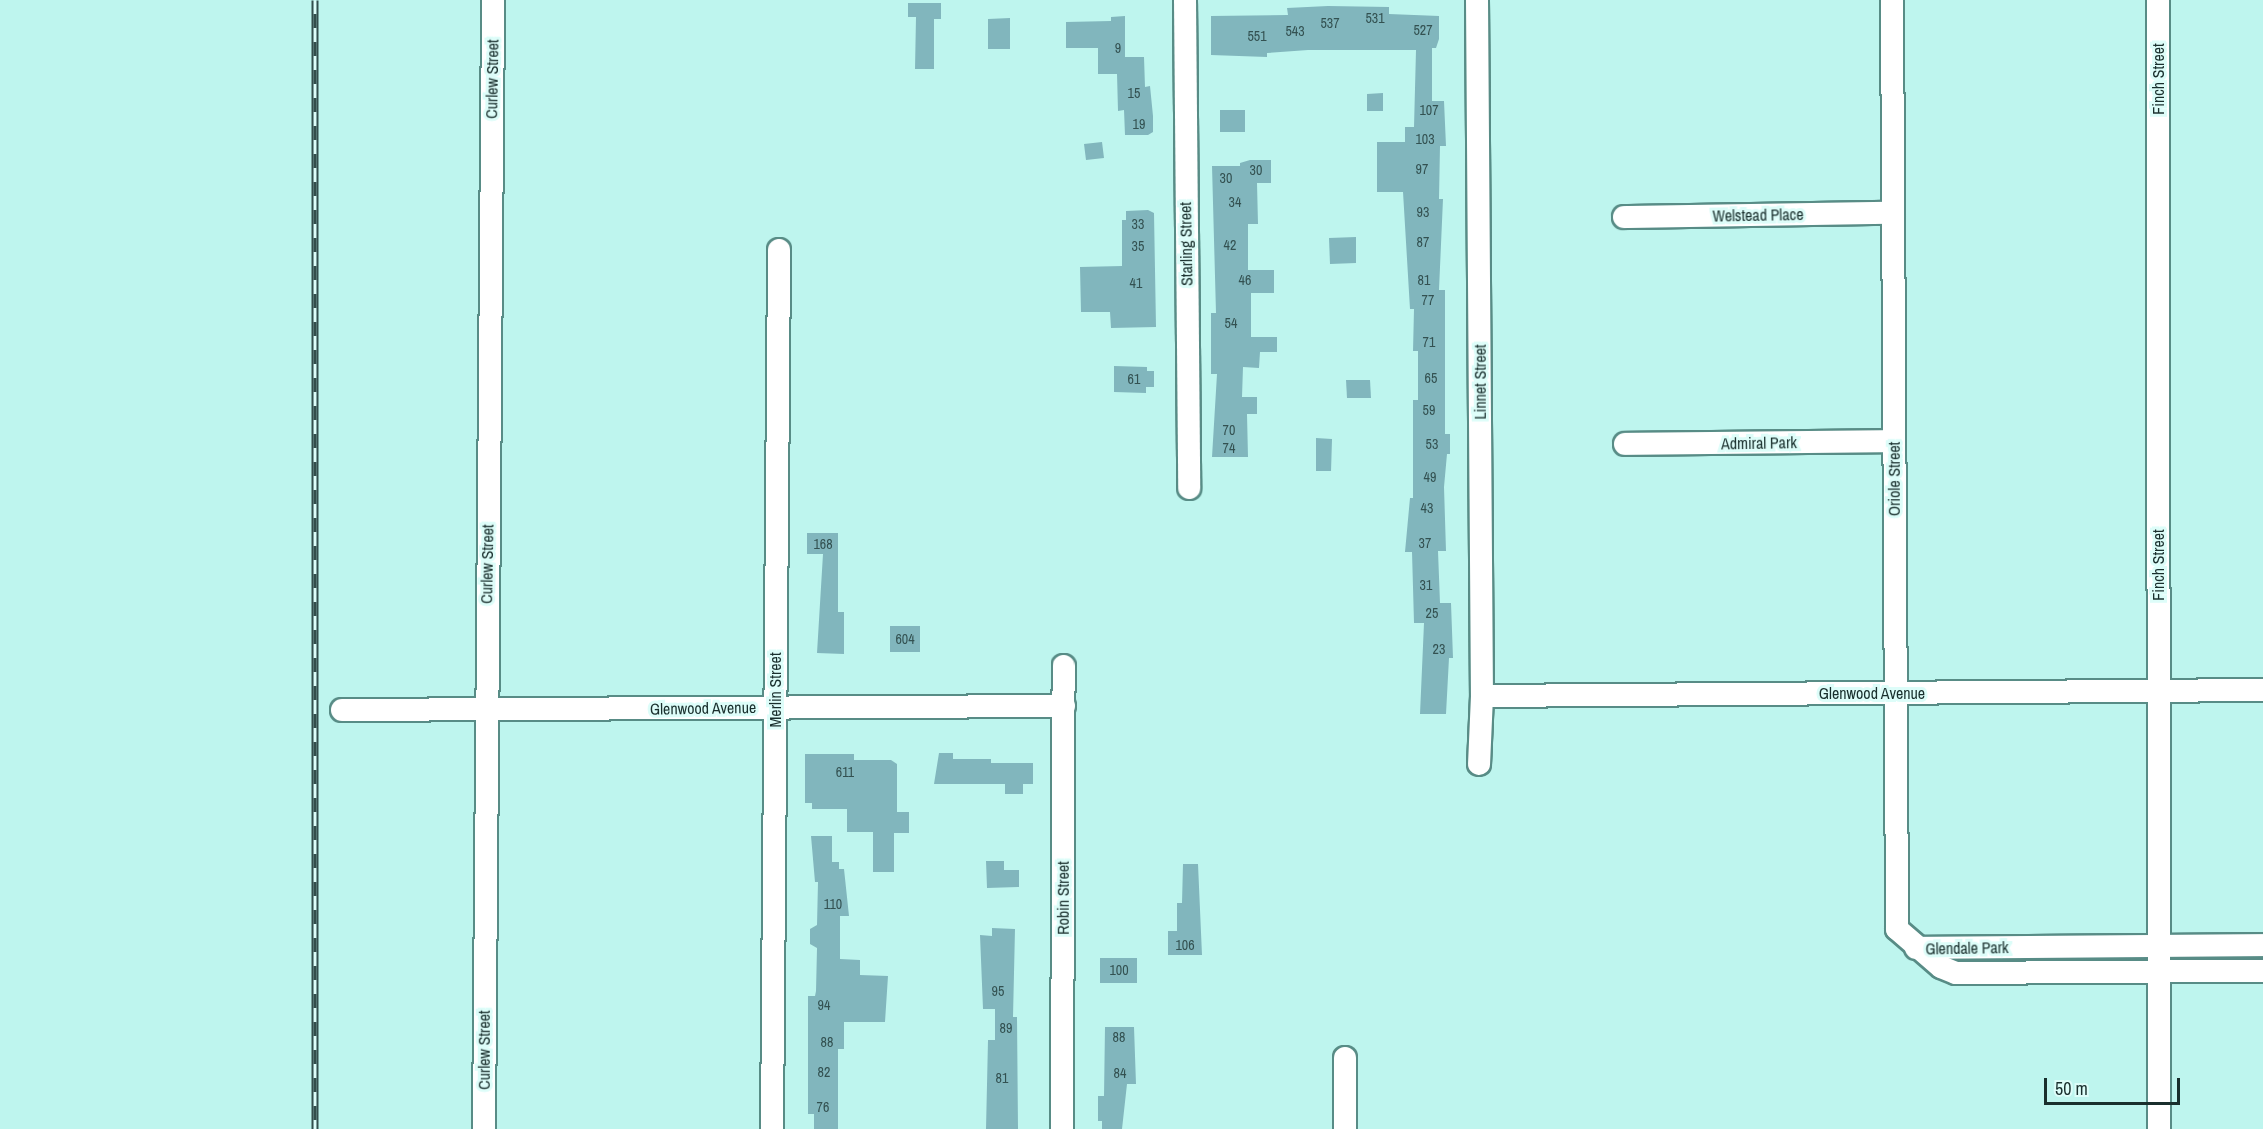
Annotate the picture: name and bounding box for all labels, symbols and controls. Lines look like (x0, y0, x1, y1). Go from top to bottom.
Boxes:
house number: 531 (1365, 10, 1385, 26)
house number: 537 (1320, 15, 1340, 31)
house number: 527 (1413, 22, 1433, 38)
house number: 543 (1285, 23, 1305, 39)
house number: 551 (1247, 28, 1267, 44)
street label: Curlew Street (482, 39, 502, 119)
house number: 9 (1115, 40, 1121, 56)
street label: Finch Street (2148, 43, 2168, 115)
house number: 15 (1128, 85, 1140, 101)
house number: 107 (1419, 102, 1439, 118)
house number: 19 (1133, 116, 1145, 132)
house number: 103 (1415, 131, 1435, 147)
house number: 97 (1416, 161, 1428, 177)
house number: 30 (1250, 162, 1262, 178)
house number: 30 (1220, 170, 1232, 186)
house number: 34 (1229, 194, 1241, 210)
street label: Starling Street (1176, 202, 1196, 286)
house number: 93 (1417, 204, 1429, 220)
street label: Welstead Place (1712, 205, 1804, 225)
house number: 33 (1132, 216, 1144, 232)
house number: 87 (1417, 234, 1429, 250)
house number: 42 (1224, 237, 1236, 253)
house number: 35 (1132, 238, 1144, 254)
house number: 46 (1239, 272, 1251, 288)
house number: 81 (1418, 272, 1430, 288)
house number: 41 (1130, 275, 1142, 291)
house number: 77 (1422, 292, 1434, 308)
house number: 54 (1225, 315, 1237, 331)
house number: 71 (1423, 334, 1435, 350)
street label: Linnet Street (1470, 344, 1490, 420)
house number: 65 (1425, 370, 1437, 386)
house number: 61 (1128, 371, 1140, 387)
house number: 59 (1423, 402, 1435, 418)
house number: 70 (1223, 422, 1235, 438)
street label: Admiral Park (1721, 433, 1797, 453)
house number: 53 (1426, 436, 1438, 452)
house number: 74 (1223, 440, 1235, 456)
street label: Oriole Street (1884, 442, 1904, 516)
house number: 49 (1424, 469, 1436, 485)
house number: 43 (1421, 500, 1433, 516)
street label: Curlew Street (477, 524, 497, 604)
street label: Finch Street (2148, 529, 2168, 601)
house number: 37 (1419, 535, 1431, 551)
house number: 168 (813, 536, 833, 552)
house number: 31 (1420, 577, 1432, 593)
house number: 25 (1426, 605, 1438, 621)
house number: 604 (895, 631, 915, 647)
house number: 23 (1433, 641, 1445, 657)
street label: Merlin Street (765, 652, 785, 728)
street label: Glenwood Avenue (1819, 683, 1925, 703)
street label: Glenwood Avenue (649, 697, 757, 719)
house number: 611 (836, 764, 854, 780)
street label: Robin Street (1053, 861, 1073, 935)
house number: 110 (824, 896, 842, 912)
house number: 106 (1175, 937, 1195, 953)
street label: Glendale Park (1925, 938, 2009, 958)
house number: 100 (1109, 962, 1129, 978)
house number: 95 (992, 983, 1004, 999)
house number: 94 (818, 997, 830, 1013)
street label: Curlew Street (474, 1010, 494, 1090)
house number: 89 (1000, 1020, 1012, 1036)
house number: 88 (1113, 1029, 1125, 1045)
house number: 88 (821, 1034, 833, 1050)
house number: 82 (818, 1064, 830, 1080)
house number: 84 (1114, 1065, 1126, 1081)
scale bar (2047, 1066, 2184, 1104)
house number: 81 (996, 1070, 1008, 1086)
text: 50 m (2055, 1076, 2088, 1101)
house number: 76 (817, 1099, 829, 1115)

